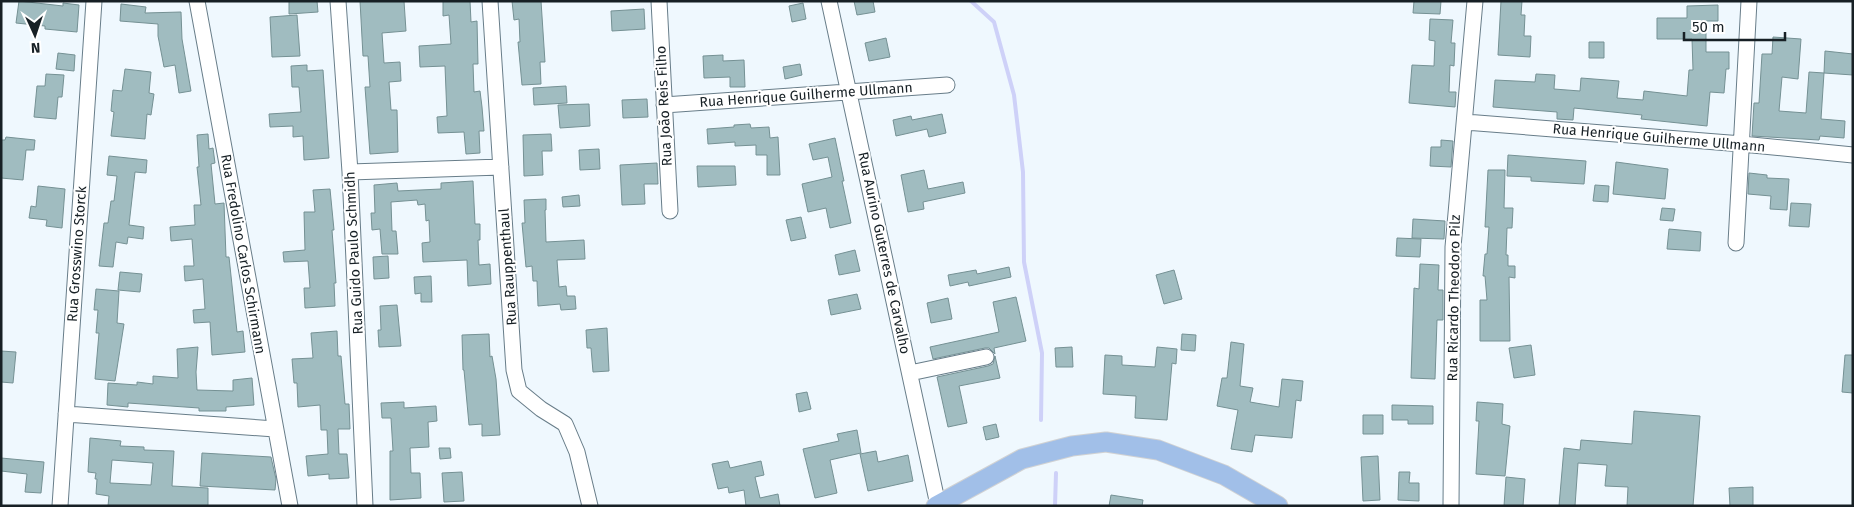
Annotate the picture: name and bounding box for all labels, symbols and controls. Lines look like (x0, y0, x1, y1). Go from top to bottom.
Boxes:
north arrow (10, 10, 60, 60)
scale bar (1684, 10, 1785, 42)
text: 50 m (1692, 18, 1725, 36)
text: N (31, 39, 41, 56)
street label: Rua João Reis Filho (652, 45, 676, 167)
street label: Rua Henrique Guilherme Ullmann (699, 79, 913, 111)
street label: Rua Henrique Guilherme Ullmann (1552, 120, 1766, 156)
street label: Rua Aurino Guterres de Carvalho (854, 150, 914, 356)
street label: Rua Fredolino Carlos Schirmann (217, 153, 269, 355)
street label: Rua Guido Paulo Schmidh (341, 171, 367, 335)
street label: Rua Grosswino Storck (64, 185, 90, 323)
street label: Rua Rauppenthaul (495, 208, 521, 326)
street label: Rua Ricardo Theodoro Pilz (1444, 214, 1464, 382)

